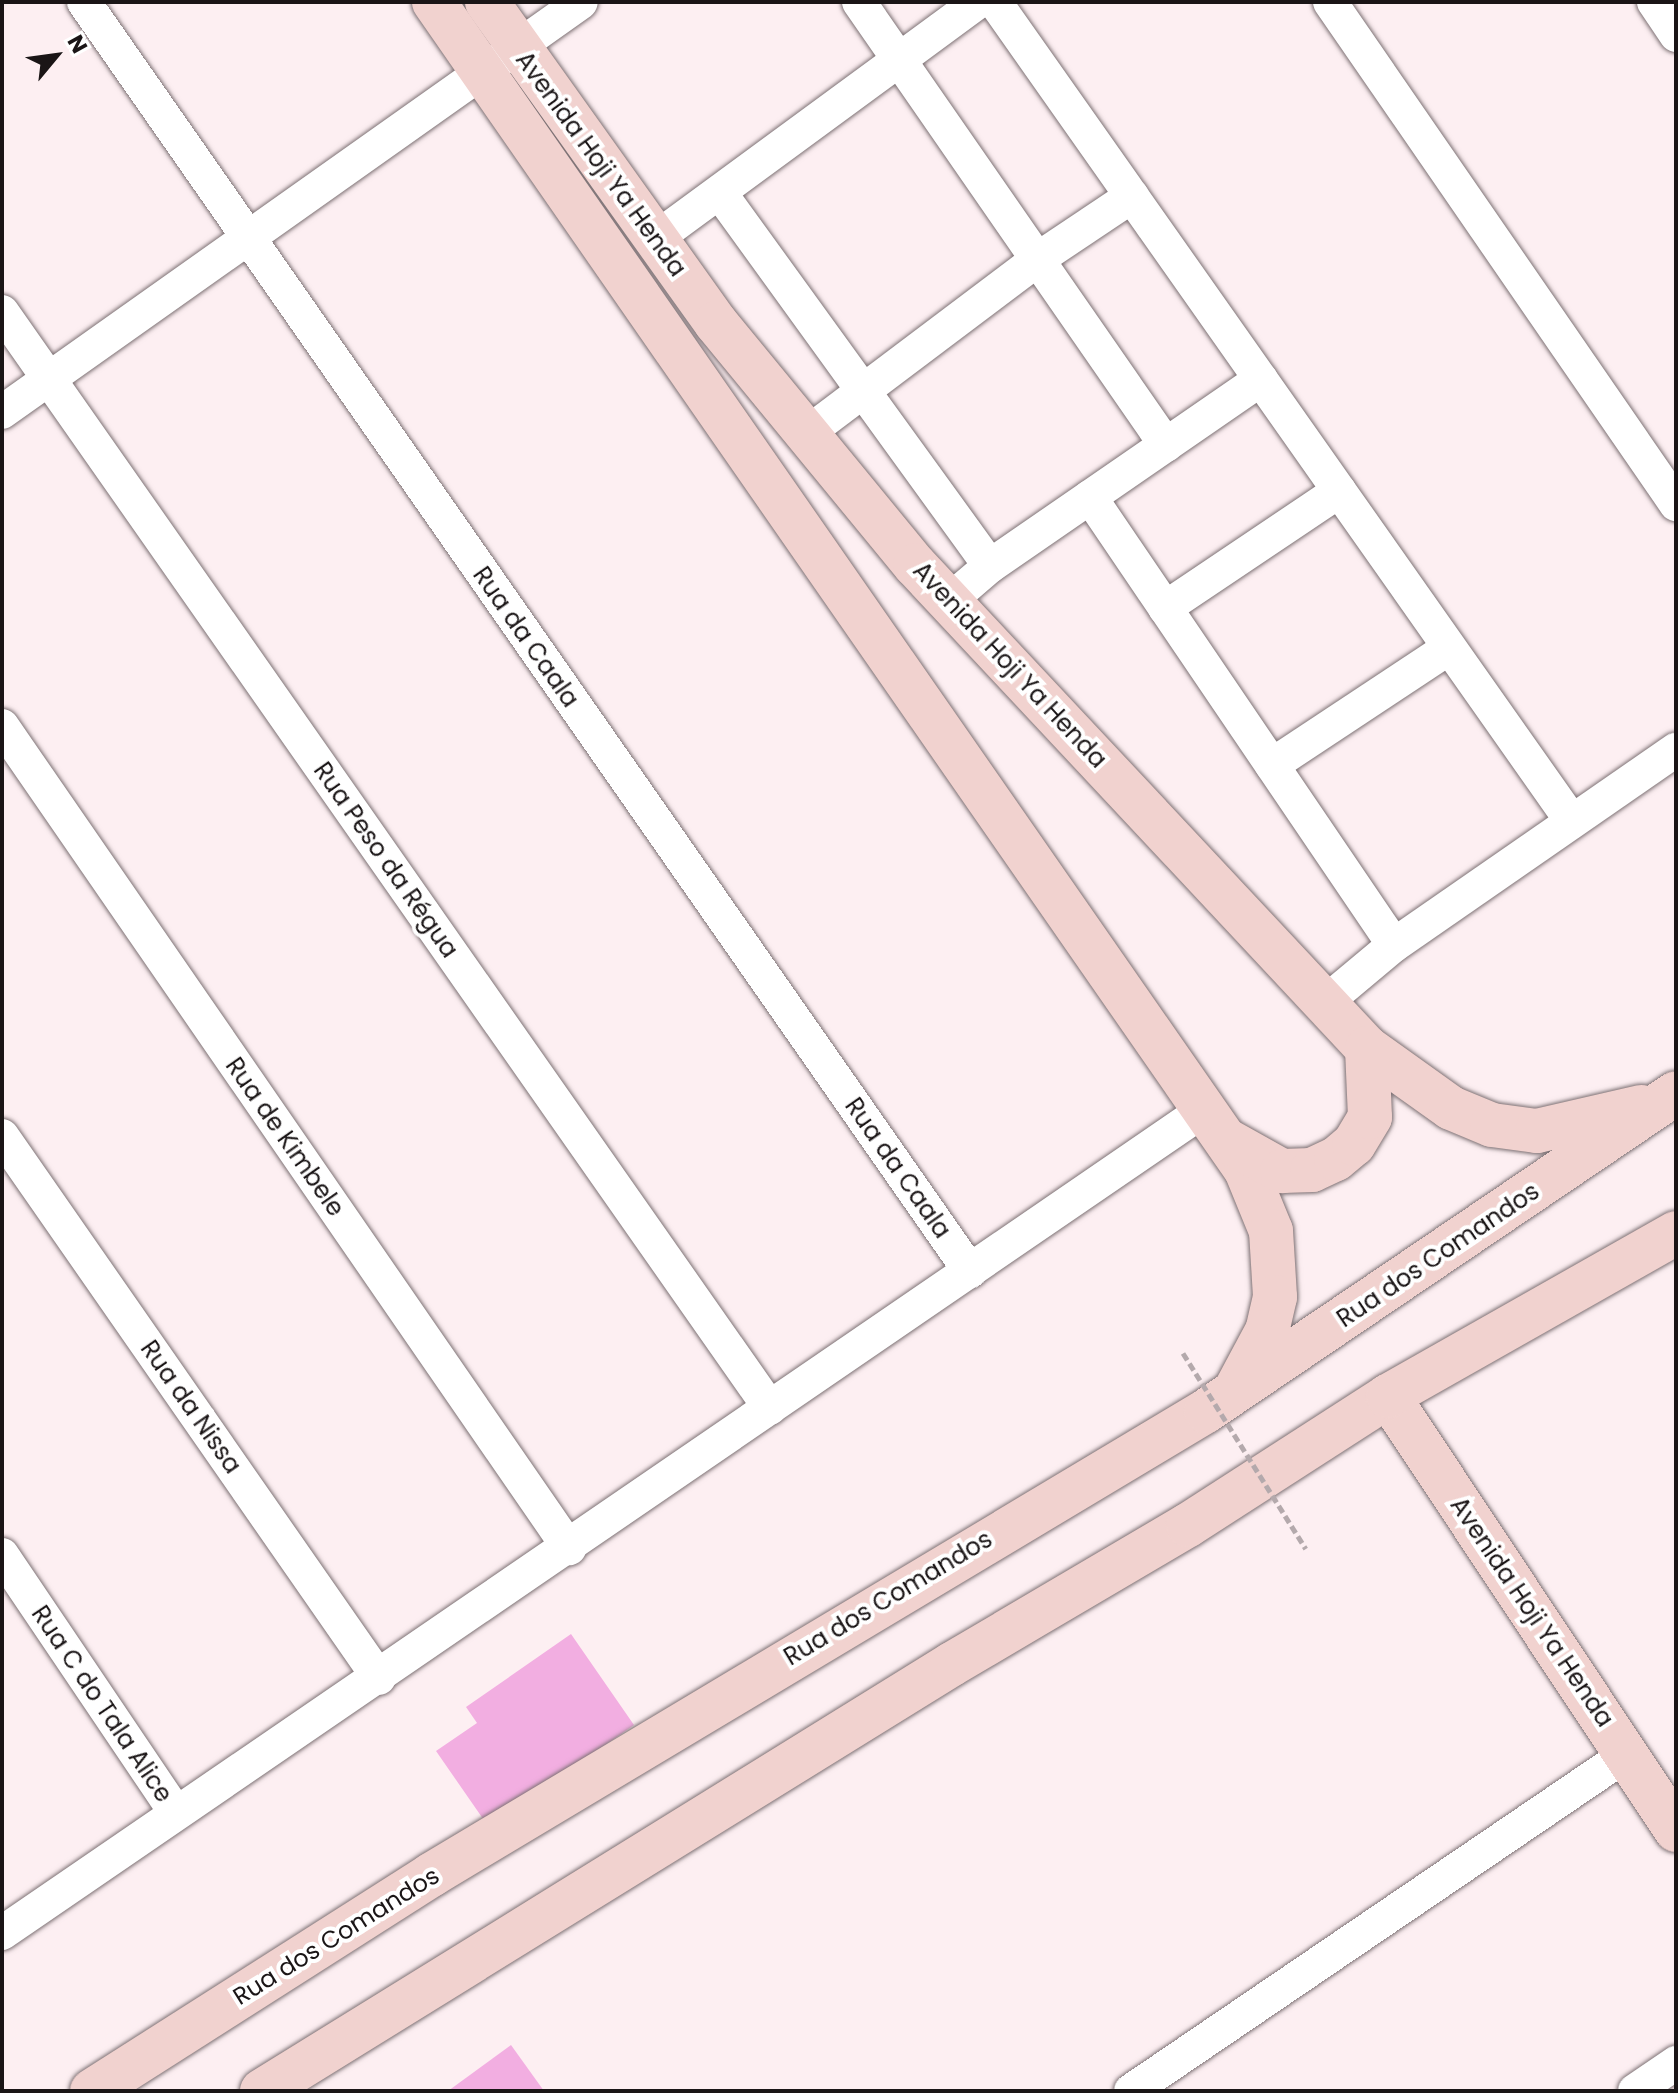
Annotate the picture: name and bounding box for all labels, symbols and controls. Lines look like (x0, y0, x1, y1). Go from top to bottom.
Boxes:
north arrow (16, 16, 96, 96)
text: N (60, 29, 95, 59)
street label: Avenida Hoji Ya Henda (510, 46, 692, 282)
street label: Avenida Hoji Ya Henda (907, 556, 1113, 774)
street label: Rua da Caala (467, 561, 585, 713)
street label: Rua Peso da Régua (308, 757, 464, 963)
street label: Rua de Kimbele (220, 1052, 350, 1222)
street label: Rua da Caala (839, 1092, 957, 1244)
street label: Rua dos Comandos (1332, 1177, 1544, 1333)
street label: Rua da Nissa (135, 1335, 247, 1479)
street label: Avenida Hoji Ya Henda (1444, 1492, 1620, 1732)
street label: Rua dos Comandos (779, 1525, 997, 1671)
street label: Rua C do Tala Alice (26, 1600, 178, 1808)
street label: Rua dos Comandos (228, 1861, 444, 2011)

